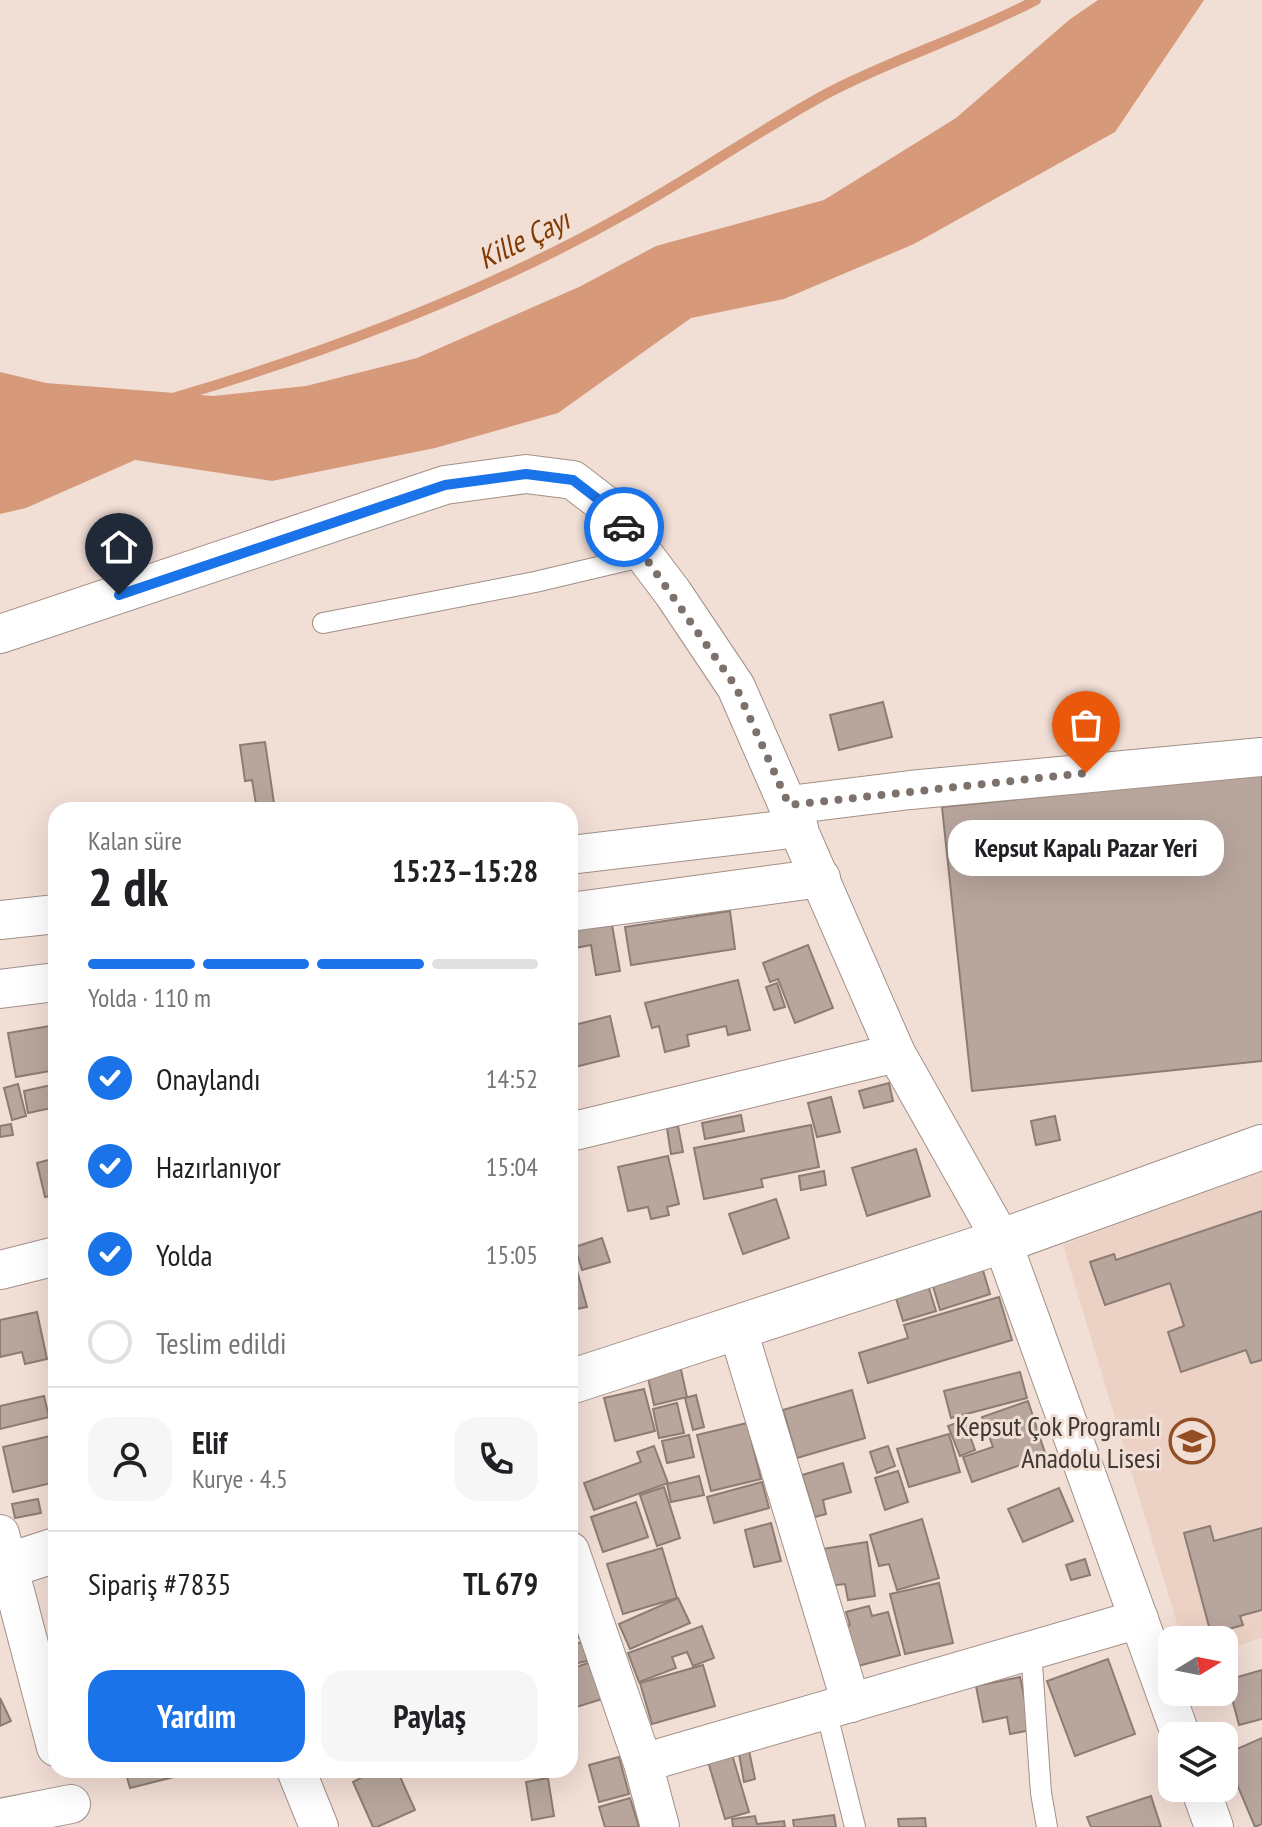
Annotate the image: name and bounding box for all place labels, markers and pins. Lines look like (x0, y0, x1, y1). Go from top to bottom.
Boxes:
pin (85, 513, 153, 595)
pin (1052, 691, 1120, 773)
callout: Kepsut Kapalı Pazar Yeri (948, 821, 1224, 877)
place label: Kepsut Çok Programlı Anadolu Lisesi (956, 1407, 1161, 1476)
school or university icon: Kepsut Çok Programlı Anadolu Lisesi (1168, 1417, 1216, 1465)

